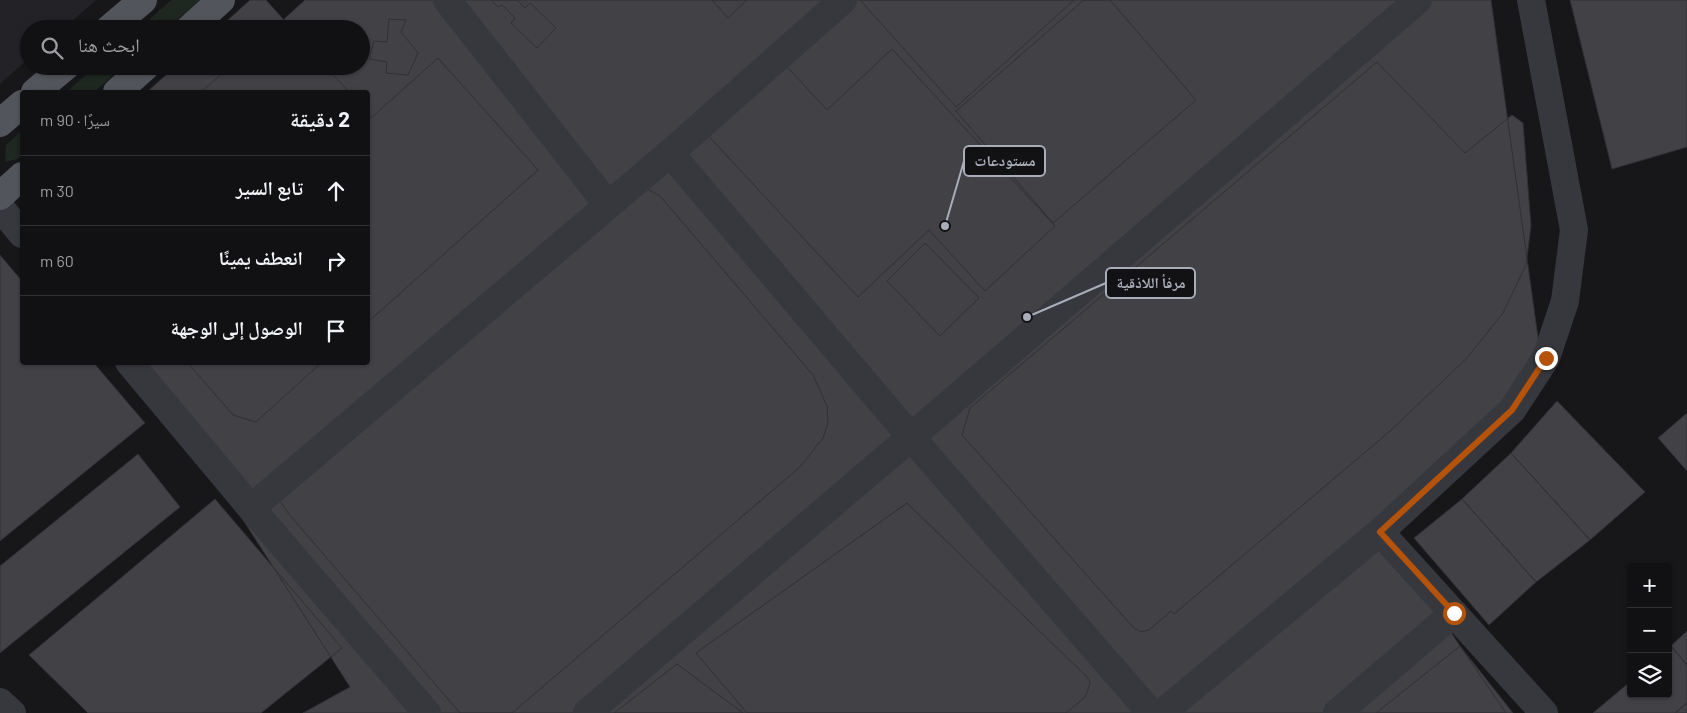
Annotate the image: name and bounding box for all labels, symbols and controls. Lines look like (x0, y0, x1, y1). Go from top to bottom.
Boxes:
search box (20, 20, 370, 75)
text: ابحث هنا (78, 33, 140, 56)
icon: search (38, 34, 66, 62)
text: 2 دقيقة (290, 106, 350, 131)
text: سيرًا · 90 m (40, 110, 110, 129)
callout: مستودعات (964, 146, 1045, 176)
text: مستودعات (975, 151, 1035, 169)
text: تابع السير (236, 176, 303, 199)
icon: ahead (322, 177, 350, 205)
text: 30 m (40, 181, 74, 200)
text: انعطف يمينًا (219, 246, 303, 269)
icon: right (322, 247, 350, 275)
text: 60 m (40, 251, 74, 270)
callout: مرفأ اللاذقية (1106, 268, 1195, 298)
text: مرفأ اللاذقية (1116, 273, 1186, 291)
text: الوصول إلى الوجهة (170, 316, 303, 339)
icon: arrive (322, 317, 350, 345)
route end (1535, 347, 1558, 370)
map controls (1627, 563, 1672, 698)
button: + (1627, 563, 1672, 608)
route start (1443, 602, 1466, 625)
button: − (1627, 608, 1672, 653)
button: layers (1627, 653, 1672, 698)

